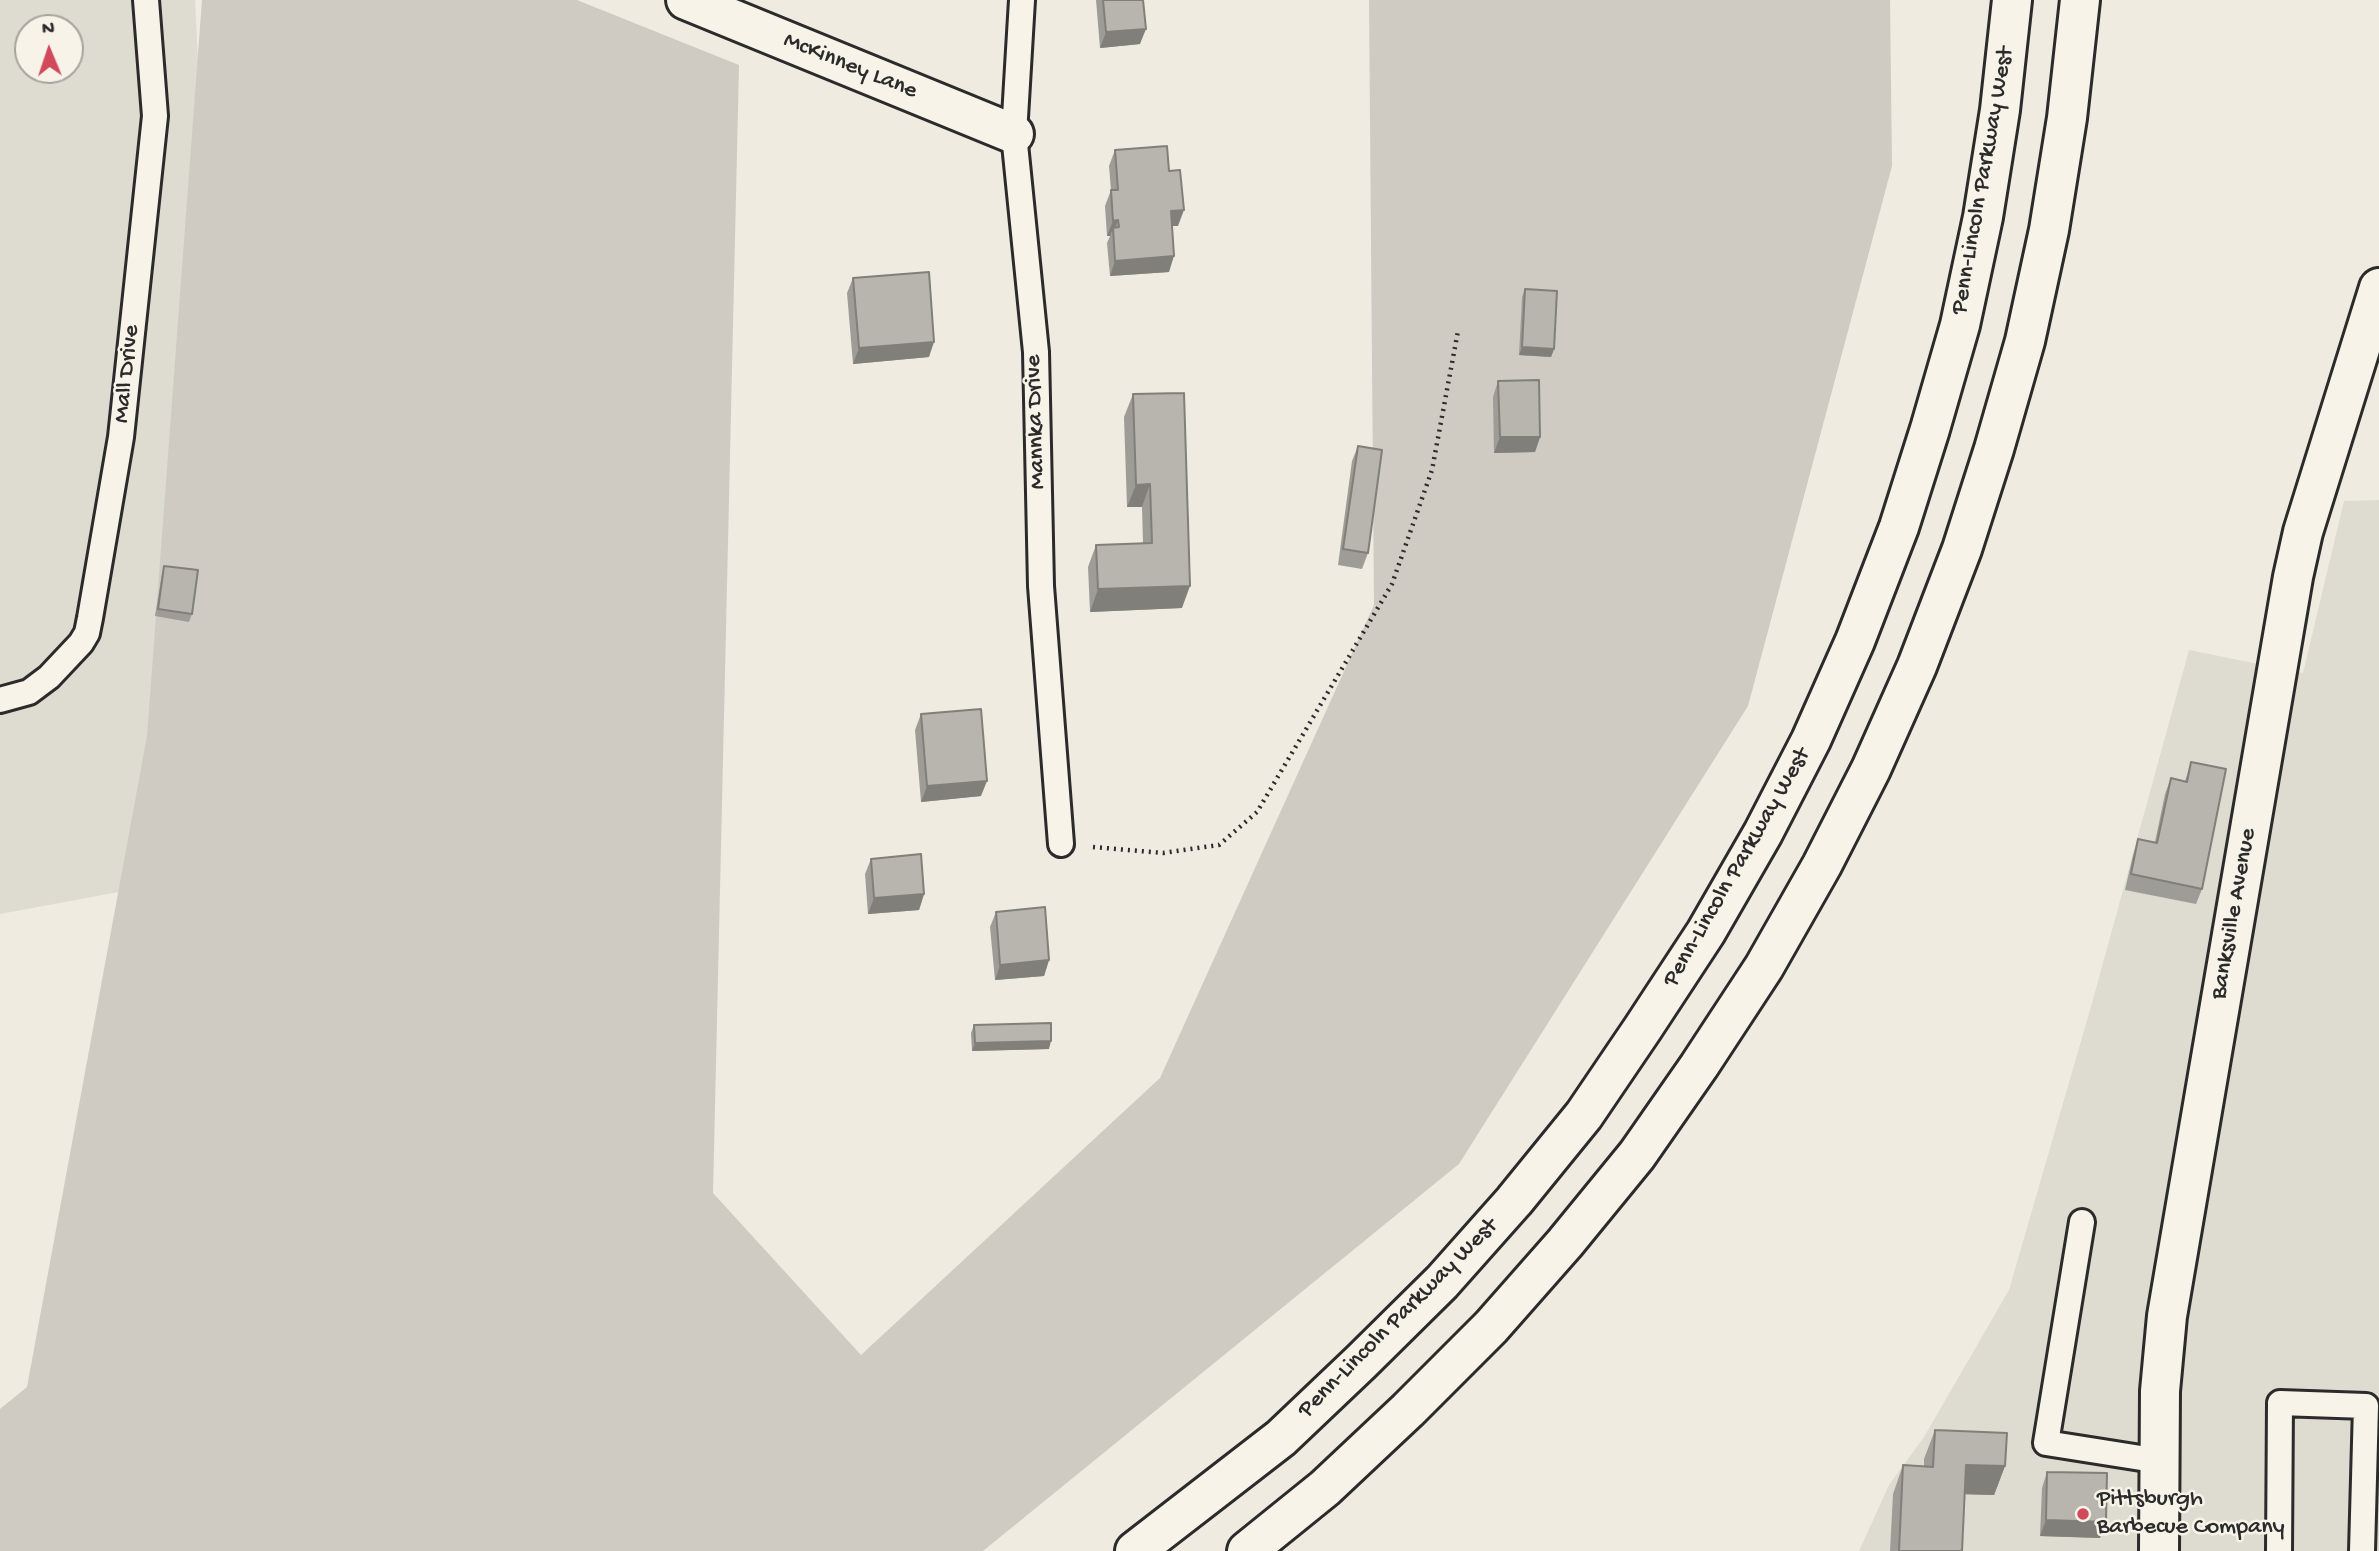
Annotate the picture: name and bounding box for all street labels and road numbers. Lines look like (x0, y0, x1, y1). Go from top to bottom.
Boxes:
street label: McKinney Lane (779, 27, 921, 107)
street label: Penn-Lincoln Parkway West (1946, 45, 2022, 317)
street label: Mall Drive (109, 323, 147, 425)
street label: Mannka Drive (1020, 354, 1054, 490)
street label: Penn-Lincoln Parkway West (1658, 743, 1818, 993)
street label: Banksville Avenue (2206, 826, 2264, 1002)
street label: Penn-Lincoln Parkway West (1293, 1213, 1505, 1425)

